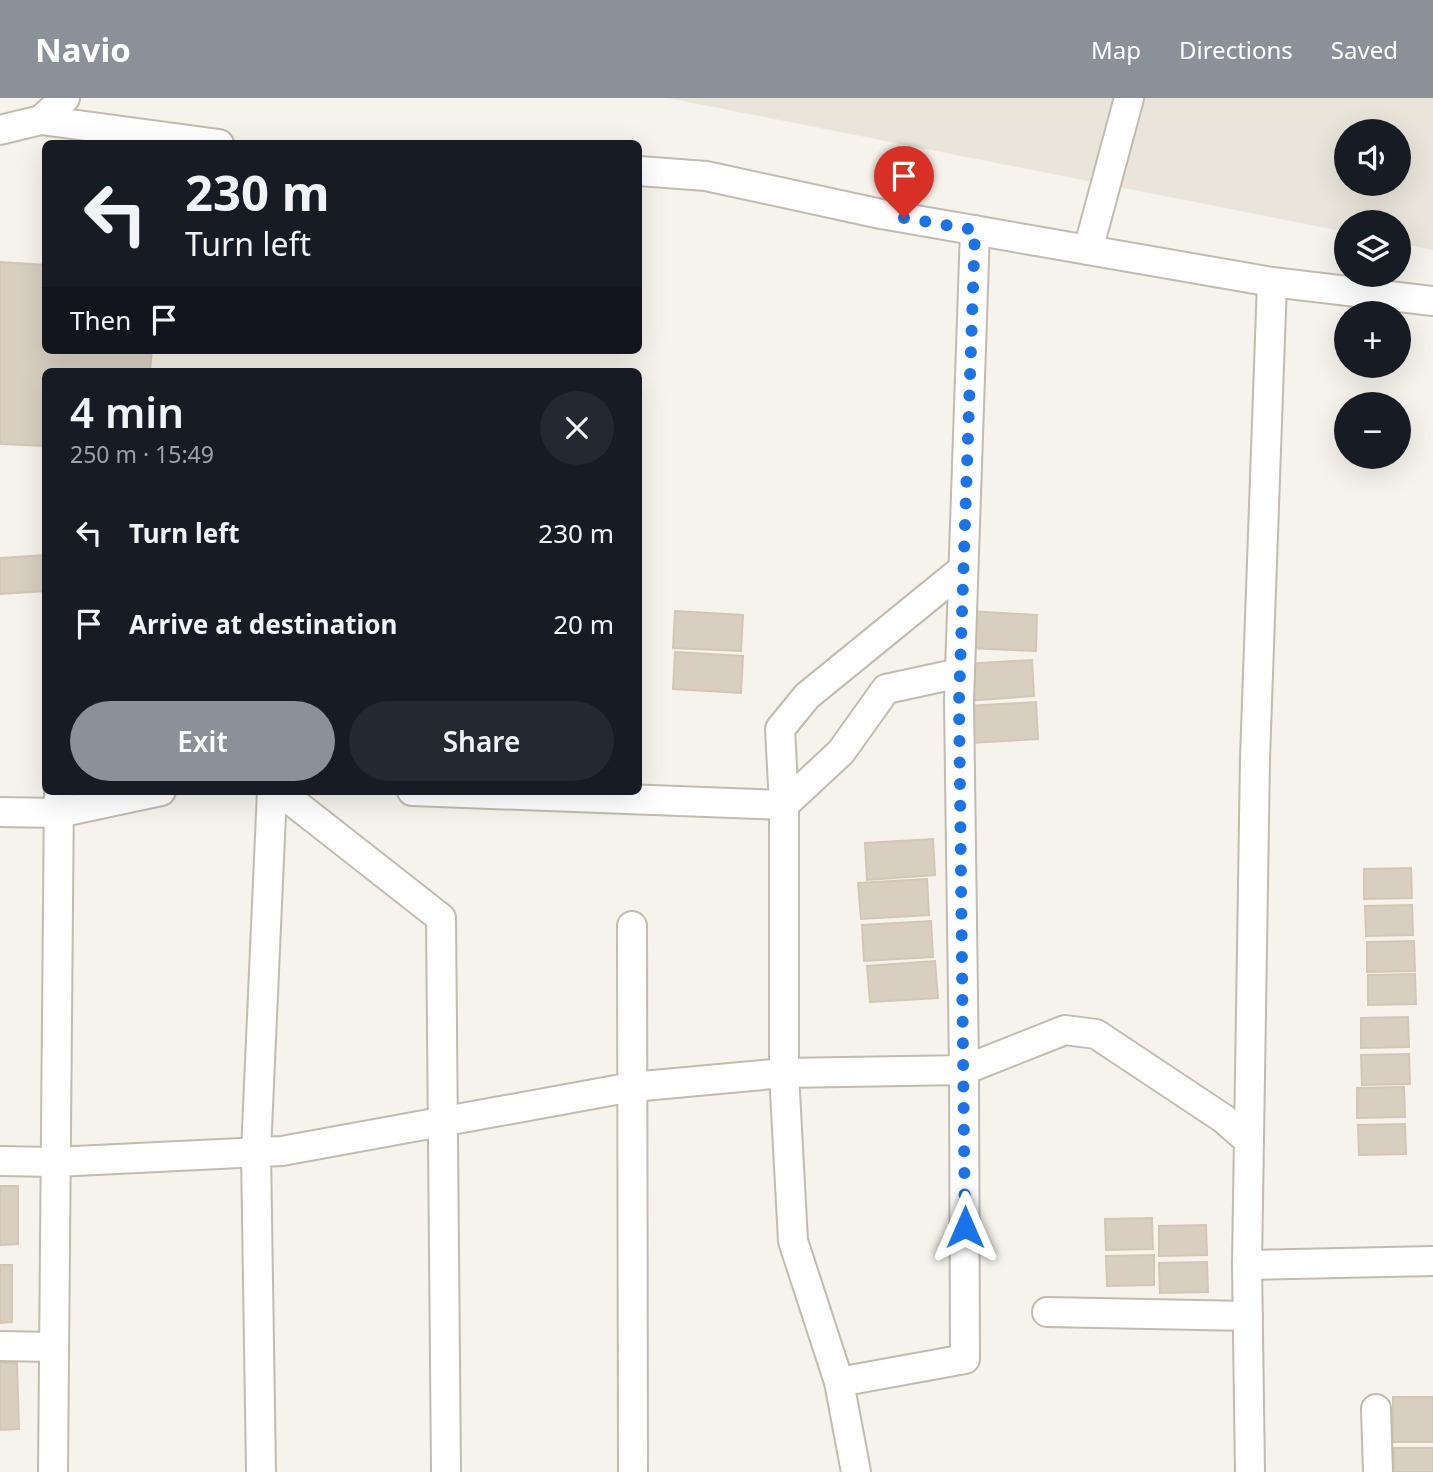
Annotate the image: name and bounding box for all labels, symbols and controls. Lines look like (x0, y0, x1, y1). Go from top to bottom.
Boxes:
text: Navio (35, 27, 131, 72)
text: Map (1091, 33, 1141, 66)
text: Directions (1179, 33, 1293, 66)
text: Saved (1331, 33, 1398, 66)
map controls (1334, 119, 1411, 469)
button: sound (1334, 119, 1411, 196)
pin (874, 146, 934, 218)
icon: arrive (885, 157, 923, 195)
text: 230 m (185, 159, 330, 225)
icon: left (70, 168, 161, 259)
button: layers (1334, 210, 1411, 287)
text: Turn left (185, 222, 311, 265)
icon: arrive (145, 301, 183, 339)
button: + (1334, 301, 1411, 378)
text: Then (70, 302, 131, 338)
text: 4 min (70, 383, 184, 440)
button: close (540, 391, 614, 465)
button: − (1334, 392, 1411, 469)
text: 250 m · 15:49 (70, 438, 214, 470)
icon: left (70, 514, 108, 552)
text: Turn left (129, 515, 240, 551)
text: 230 m (538, 515, 614, 551)
icon: arrive (70, 605, 108, 643)
text: Arrive at destination (129, 606, 398, 642)
text: 20 m (553, 606, 614, 642)
button: Exit (70, 701, 335, 781)
button: Share (349, 701, 614, 781)
position arrow (928, 1190, 1002, 1264)

